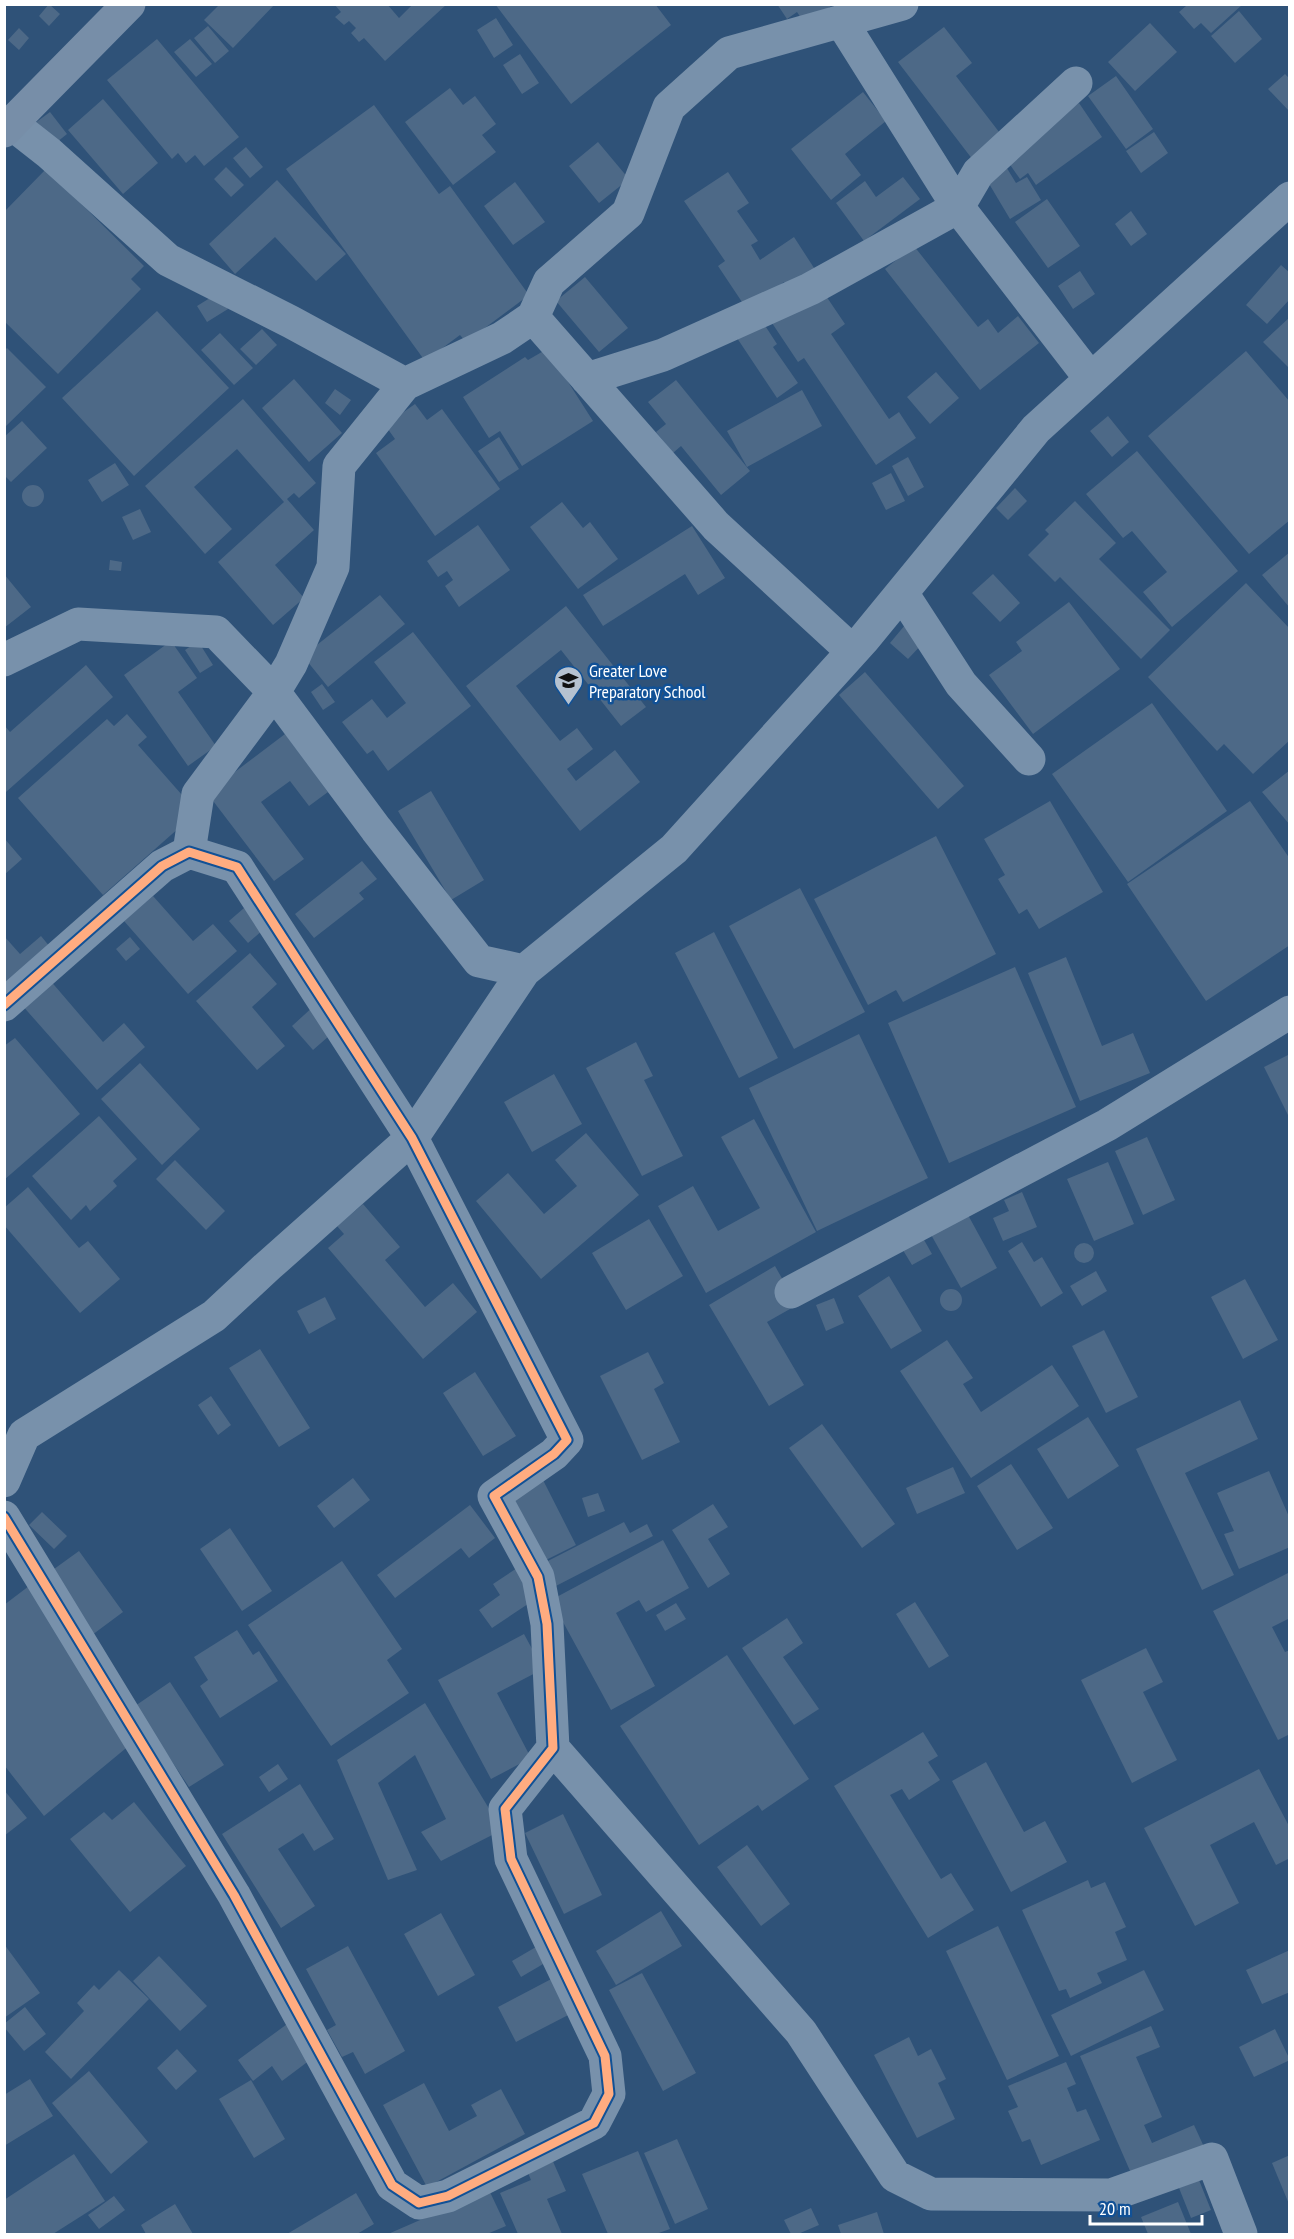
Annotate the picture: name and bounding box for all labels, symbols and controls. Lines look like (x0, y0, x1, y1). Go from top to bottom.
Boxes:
place label: Greater Love Preparatory School (589, 659, 706, 703)
school or university icon: Greater Love Preparatory School (552, 664, 584, 706)
scale bar (1090, 2188, 1202, 2226)
text: 20 m (1099, 2197, 1131, 2220)

